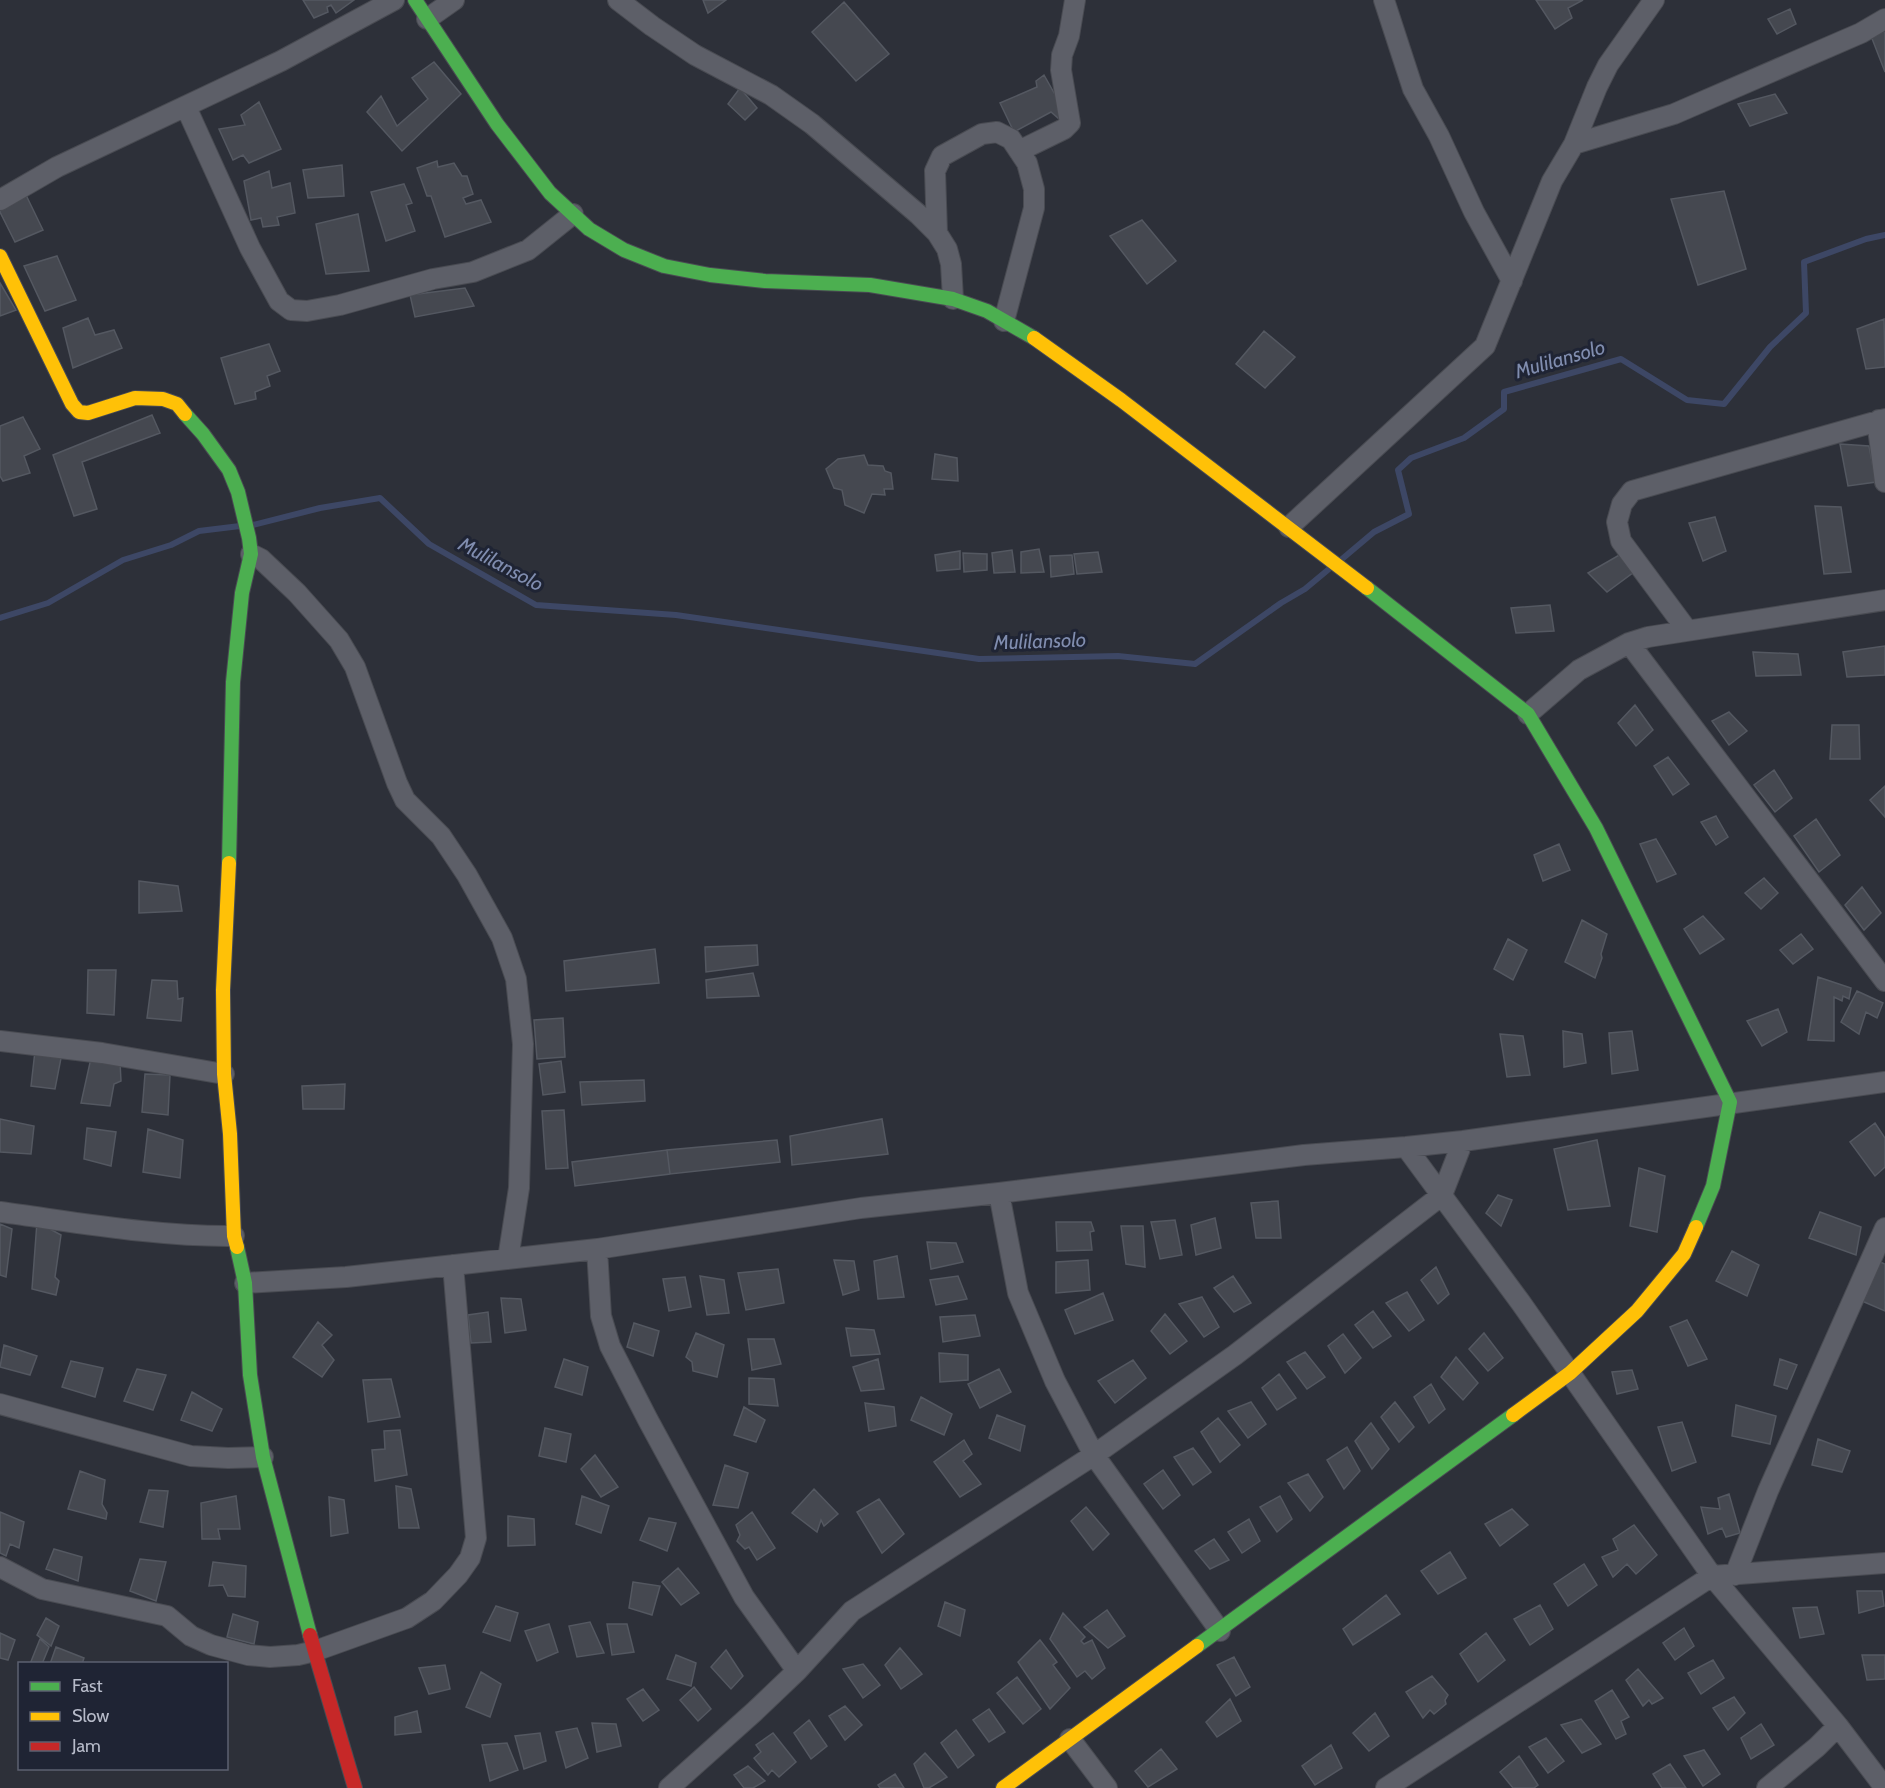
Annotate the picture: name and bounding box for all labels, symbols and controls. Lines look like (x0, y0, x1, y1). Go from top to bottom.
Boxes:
water label: Mulilansolo (1511, 335, 1608, 384)
water label: Mulilansolo (454, 531, 547, 596)
water label: Mulilansolo (992, 627, 1087, 655)
legend (18, 1662, 228, 1770)
text: Fast (72, 1675, 103, 1697)
text: Slow (72, 1705, 109, 1727)
text: Jam (71, 1735, 101, 1757)

